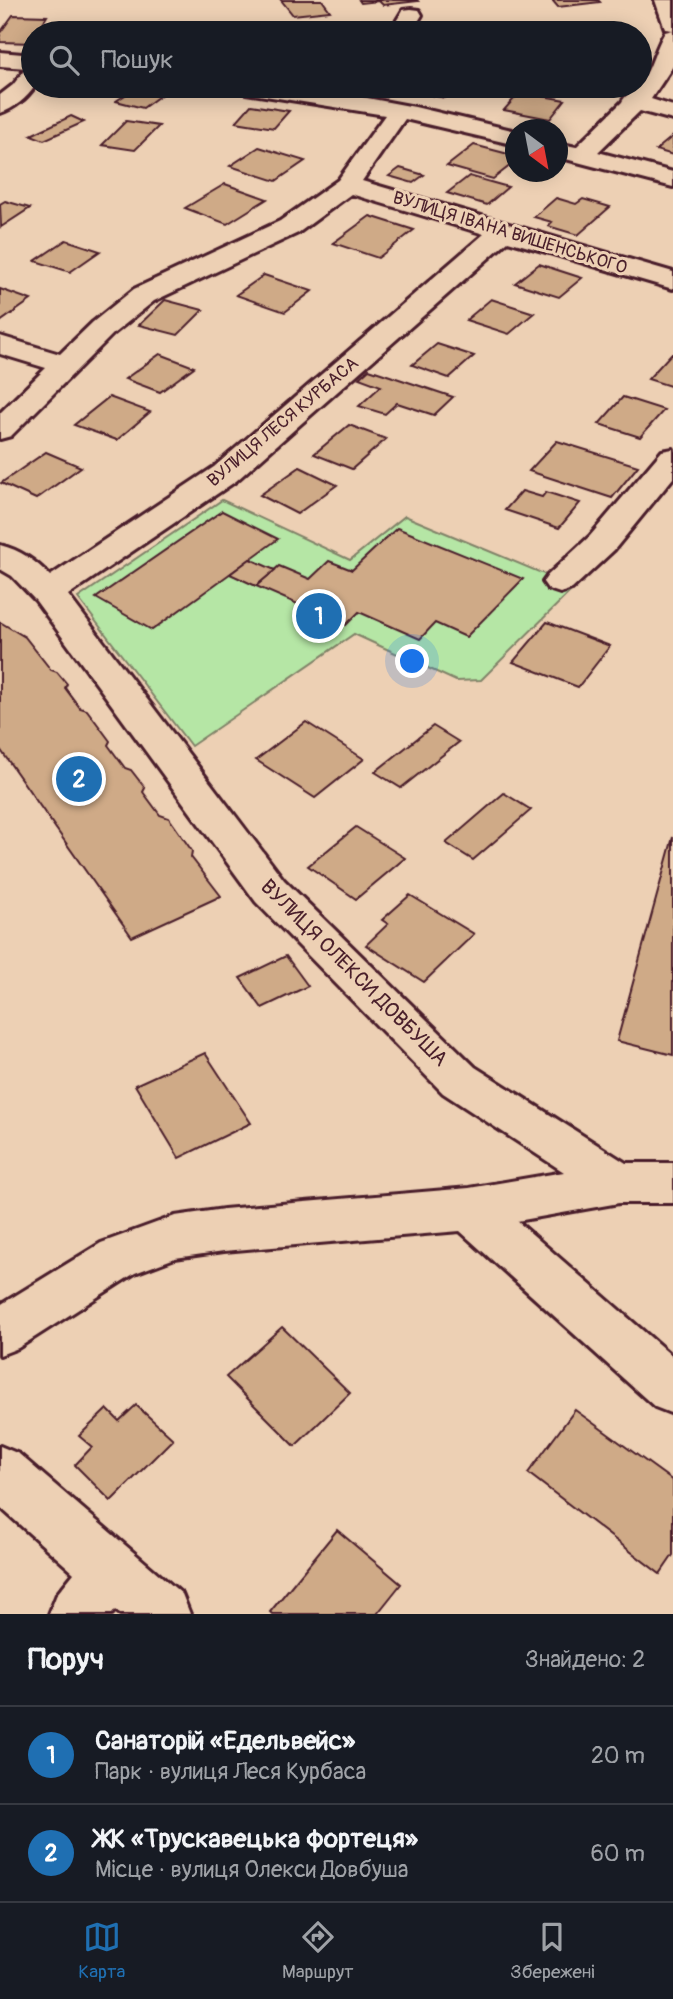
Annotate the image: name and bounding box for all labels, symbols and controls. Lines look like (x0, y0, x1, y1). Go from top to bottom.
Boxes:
search box (21, 21, 652, 98)
icon: search (45, 41, 83, 79)
text: Пошук (101, 44, 174, 76)
north arrow (505, 119, 568, 182)
street label: ВУЛИЦЯ ІВАНА ВИШЕНСЬКОГО (390, 186, 630, 280)
street label: ВУЛИЦЯ ЛЕСЯ КУРБАСА (203, 352, 364, 492)
pin: 1 (296, 590, 342, 642)
your location (395, 644, 429, 678)
pin: 2 (56, 753, 102, 805)
street label: ВУЛИЦЯ ОЛЕКСИ ДОВБУША (255, 874, 453, 1072)
text: Поруч (28, 1641, 104, 1678)
text: Знайдено: 2 (525, 1645, 645, 1674)
text: Санаторій «Едельвейс» (95, 1725, 355, 1757)
text: 1 (47, 1741, 56, 1770)
text: 20 m (591, 1741, 645, 1770)
text: Парк · вулиця Леся Курбаса (95, 1757, 366, 1786)
text: ЖК «Трускавецька фортеця» (95, 1823, 418, 1855)
text: 2 (45, 1839, 57, 1868)
text: 60 m (590, 1839, 645, 1868)
text: Місце · вулиця Олекси Довбуша (95, 1855, 409, 1884)
tab: Карта (78, 1918, 125, 1984)
tab: Маршрут (282, 1918, 354, 1984)
tab: Збережені (510, 1918, 595, 1984)

